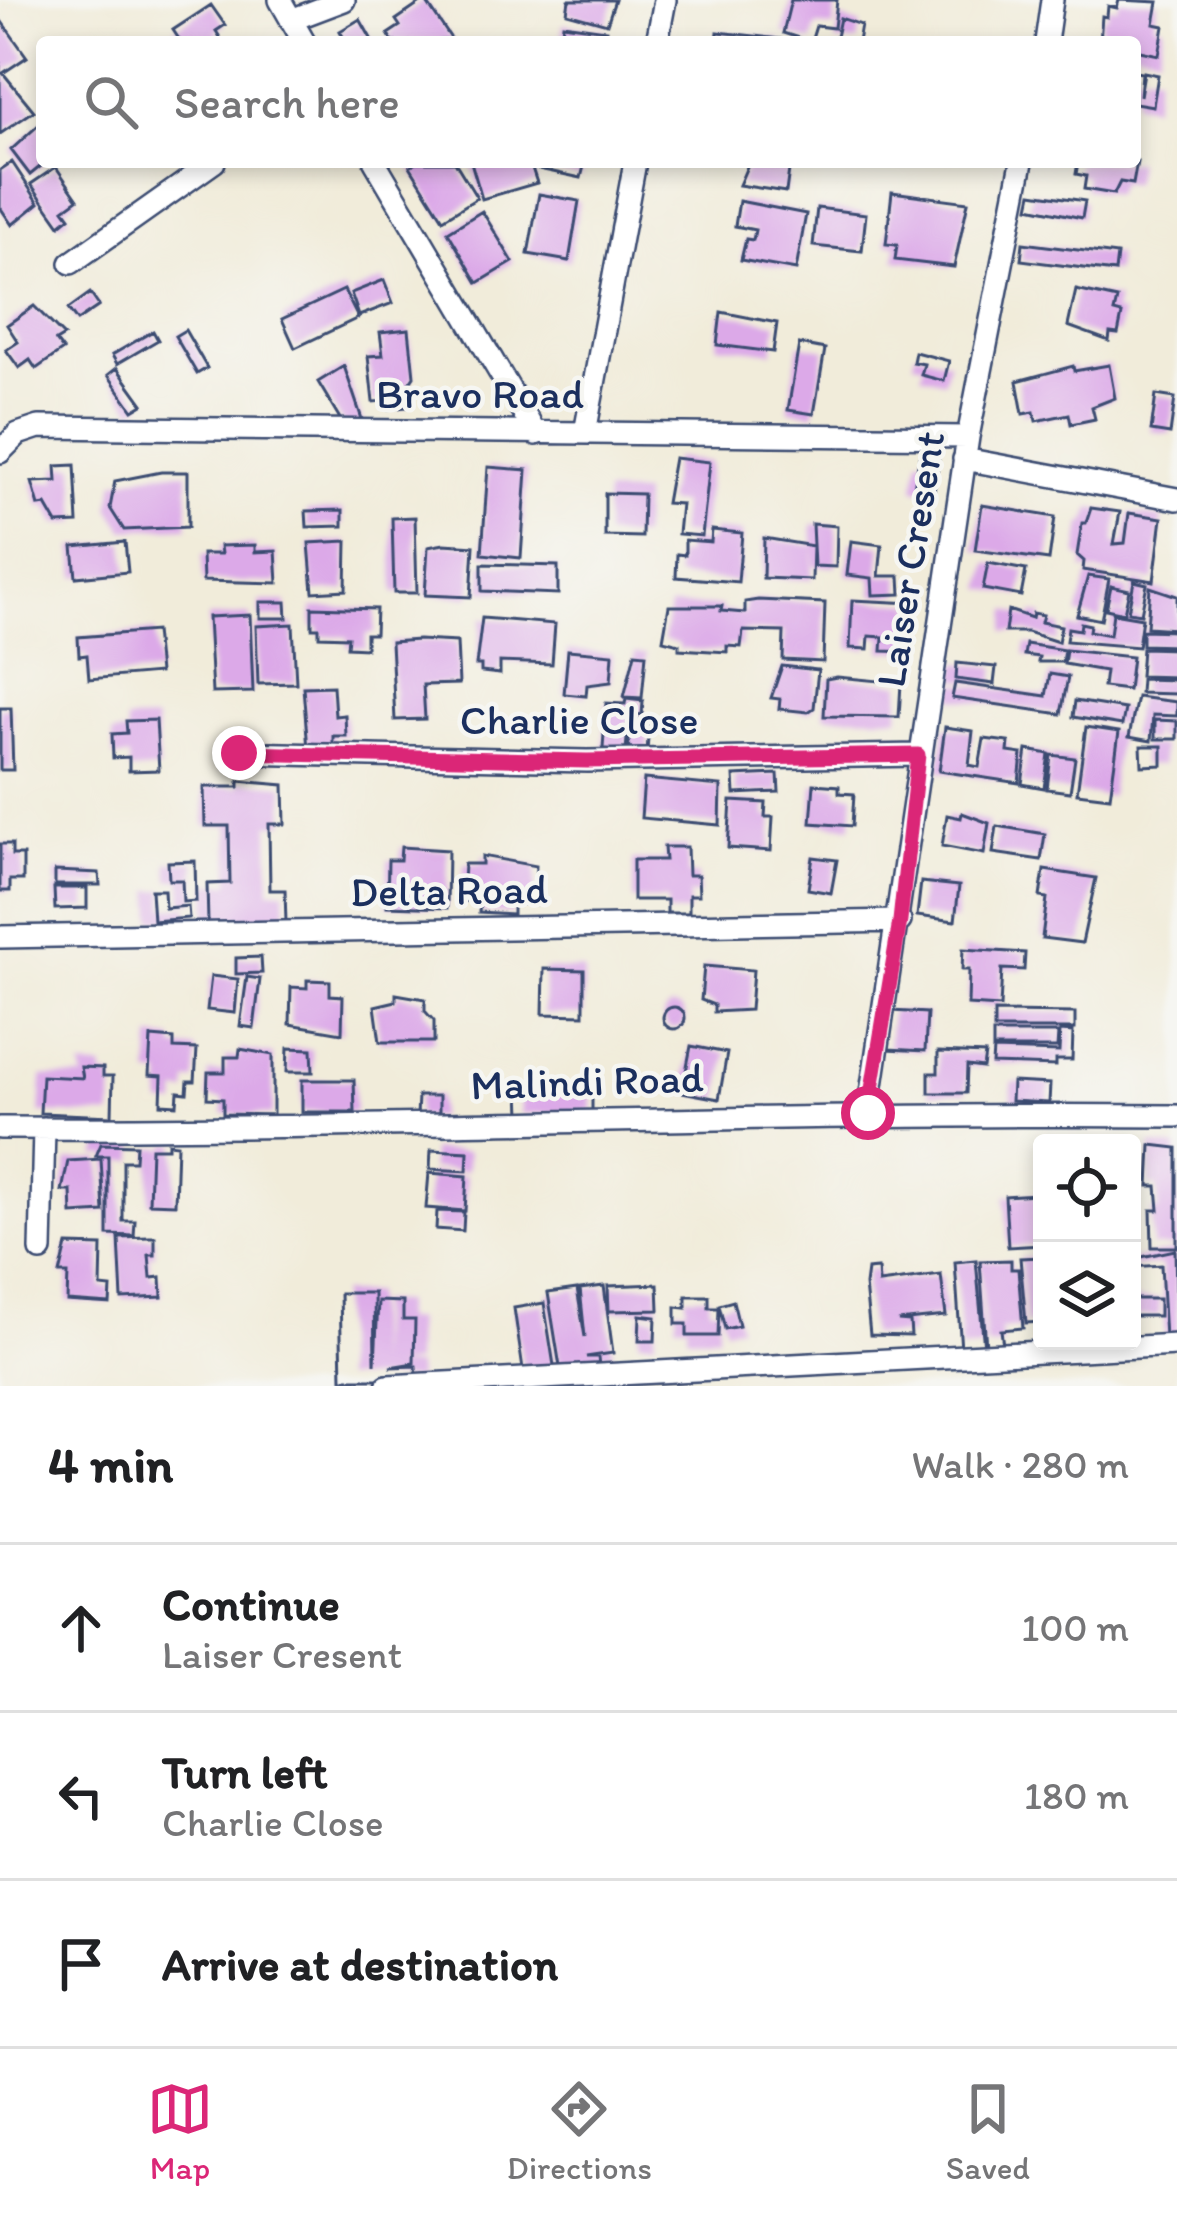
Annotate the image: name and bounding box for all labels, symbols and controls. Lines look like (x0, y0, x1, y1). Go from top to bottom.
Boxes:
search box (36, 36, 1141, 168)
icon: search (78, 69, 144, 135)
text: Search here (174, 75, 400, 129)
street label: Bravo Road (376, 368, 584, 419)
street label: Laiser Cresent (865, 427, 955, 691)
street label: Charlie Close (460, 694, 698, 745)
route end (212, 726, 266, 780)
street label: Delta Road (350, 863, 548, 917)
street label: Malindi Road (470, 1051, 704, 1111)
route start (841, 1086, 895, 1140)
map controls (1033, 1134, 1141, 1350)
button: locate (1033, 1134, 1141, 1242)
button: layers (1033, 1242, 1141, 1350)
text: 4 min (48, 1434, 173, 1495)
text: Walk · 280 m (911, 1441, 1129, 1488)
text: Continue (162, 1577, 340, 1631)
icon: ahead (48, 1595, 114, 1661)
text: 100 m (1021, 1604, 1129, 1651)
text: Laiser Cresent (162, 1631, 402, 1678)
text: Turn left (162, 1745, 328, 1799)
icon: left (48, 1763, 114, 1829)
text: 180 m (1024, 1772, 1129, 1819)
text: Charlie Close (162, 1799, 384, 1846)
icon: arrive (48, 1931, 114, 1997)
text: Arrive at destination (162, 1937, 558, 1991)
tab: Map (147, 2076, 213, 2187)
tab: Directions (507, 2076, 652, 2187)
tab: Saved (946, 2076, 1030, 2187)

